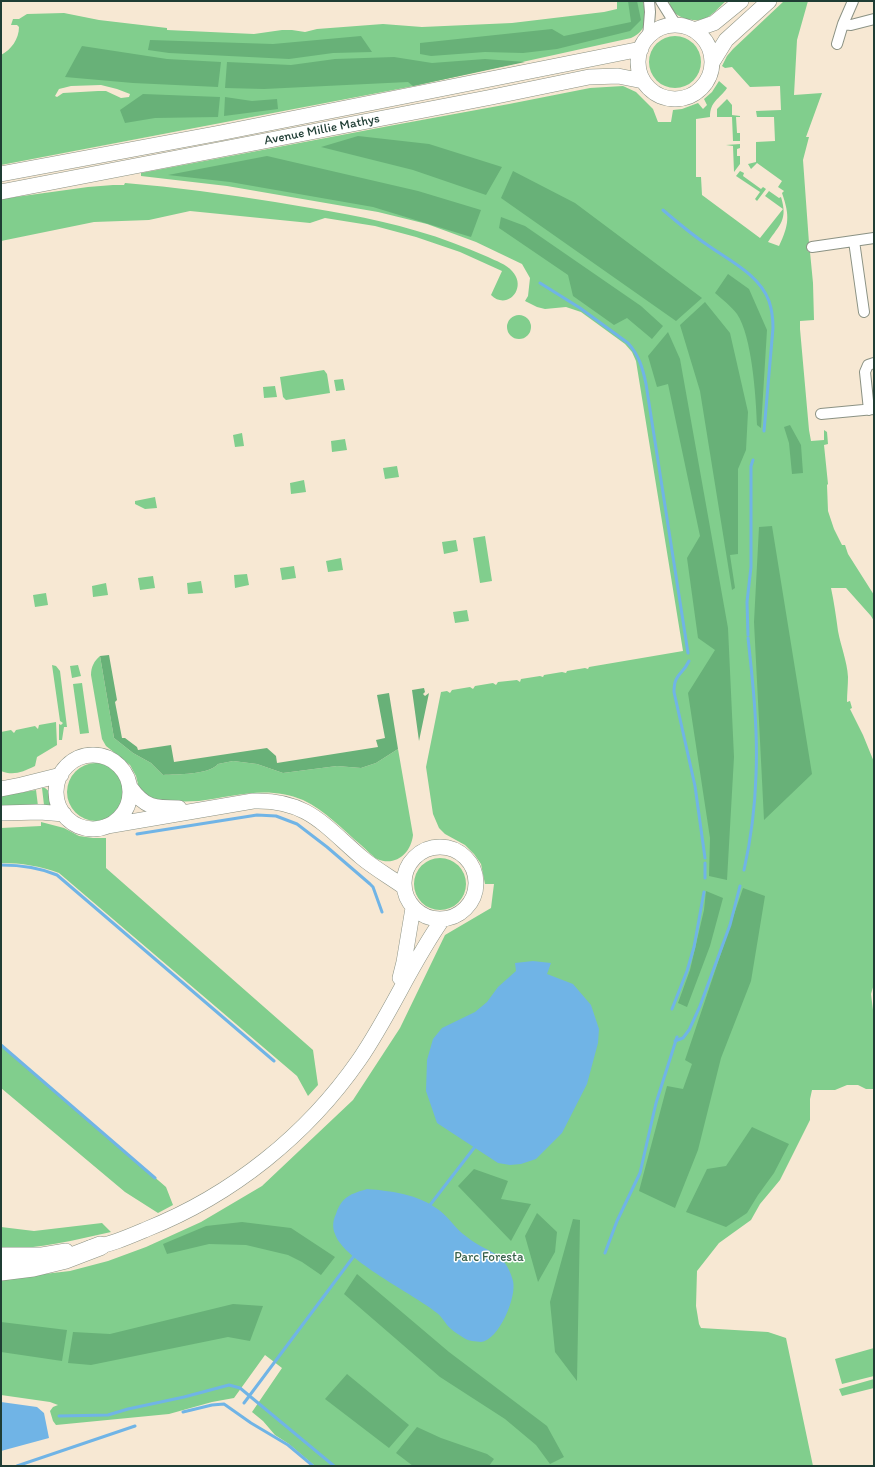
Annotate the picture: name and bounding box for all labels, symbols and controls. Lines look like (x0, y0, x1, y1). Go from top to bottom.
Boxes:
street label: Avenue Millie Mathys (263, 111, 381, 149)
park label: Parc Foresta (454, 1250, 524, 1266)

